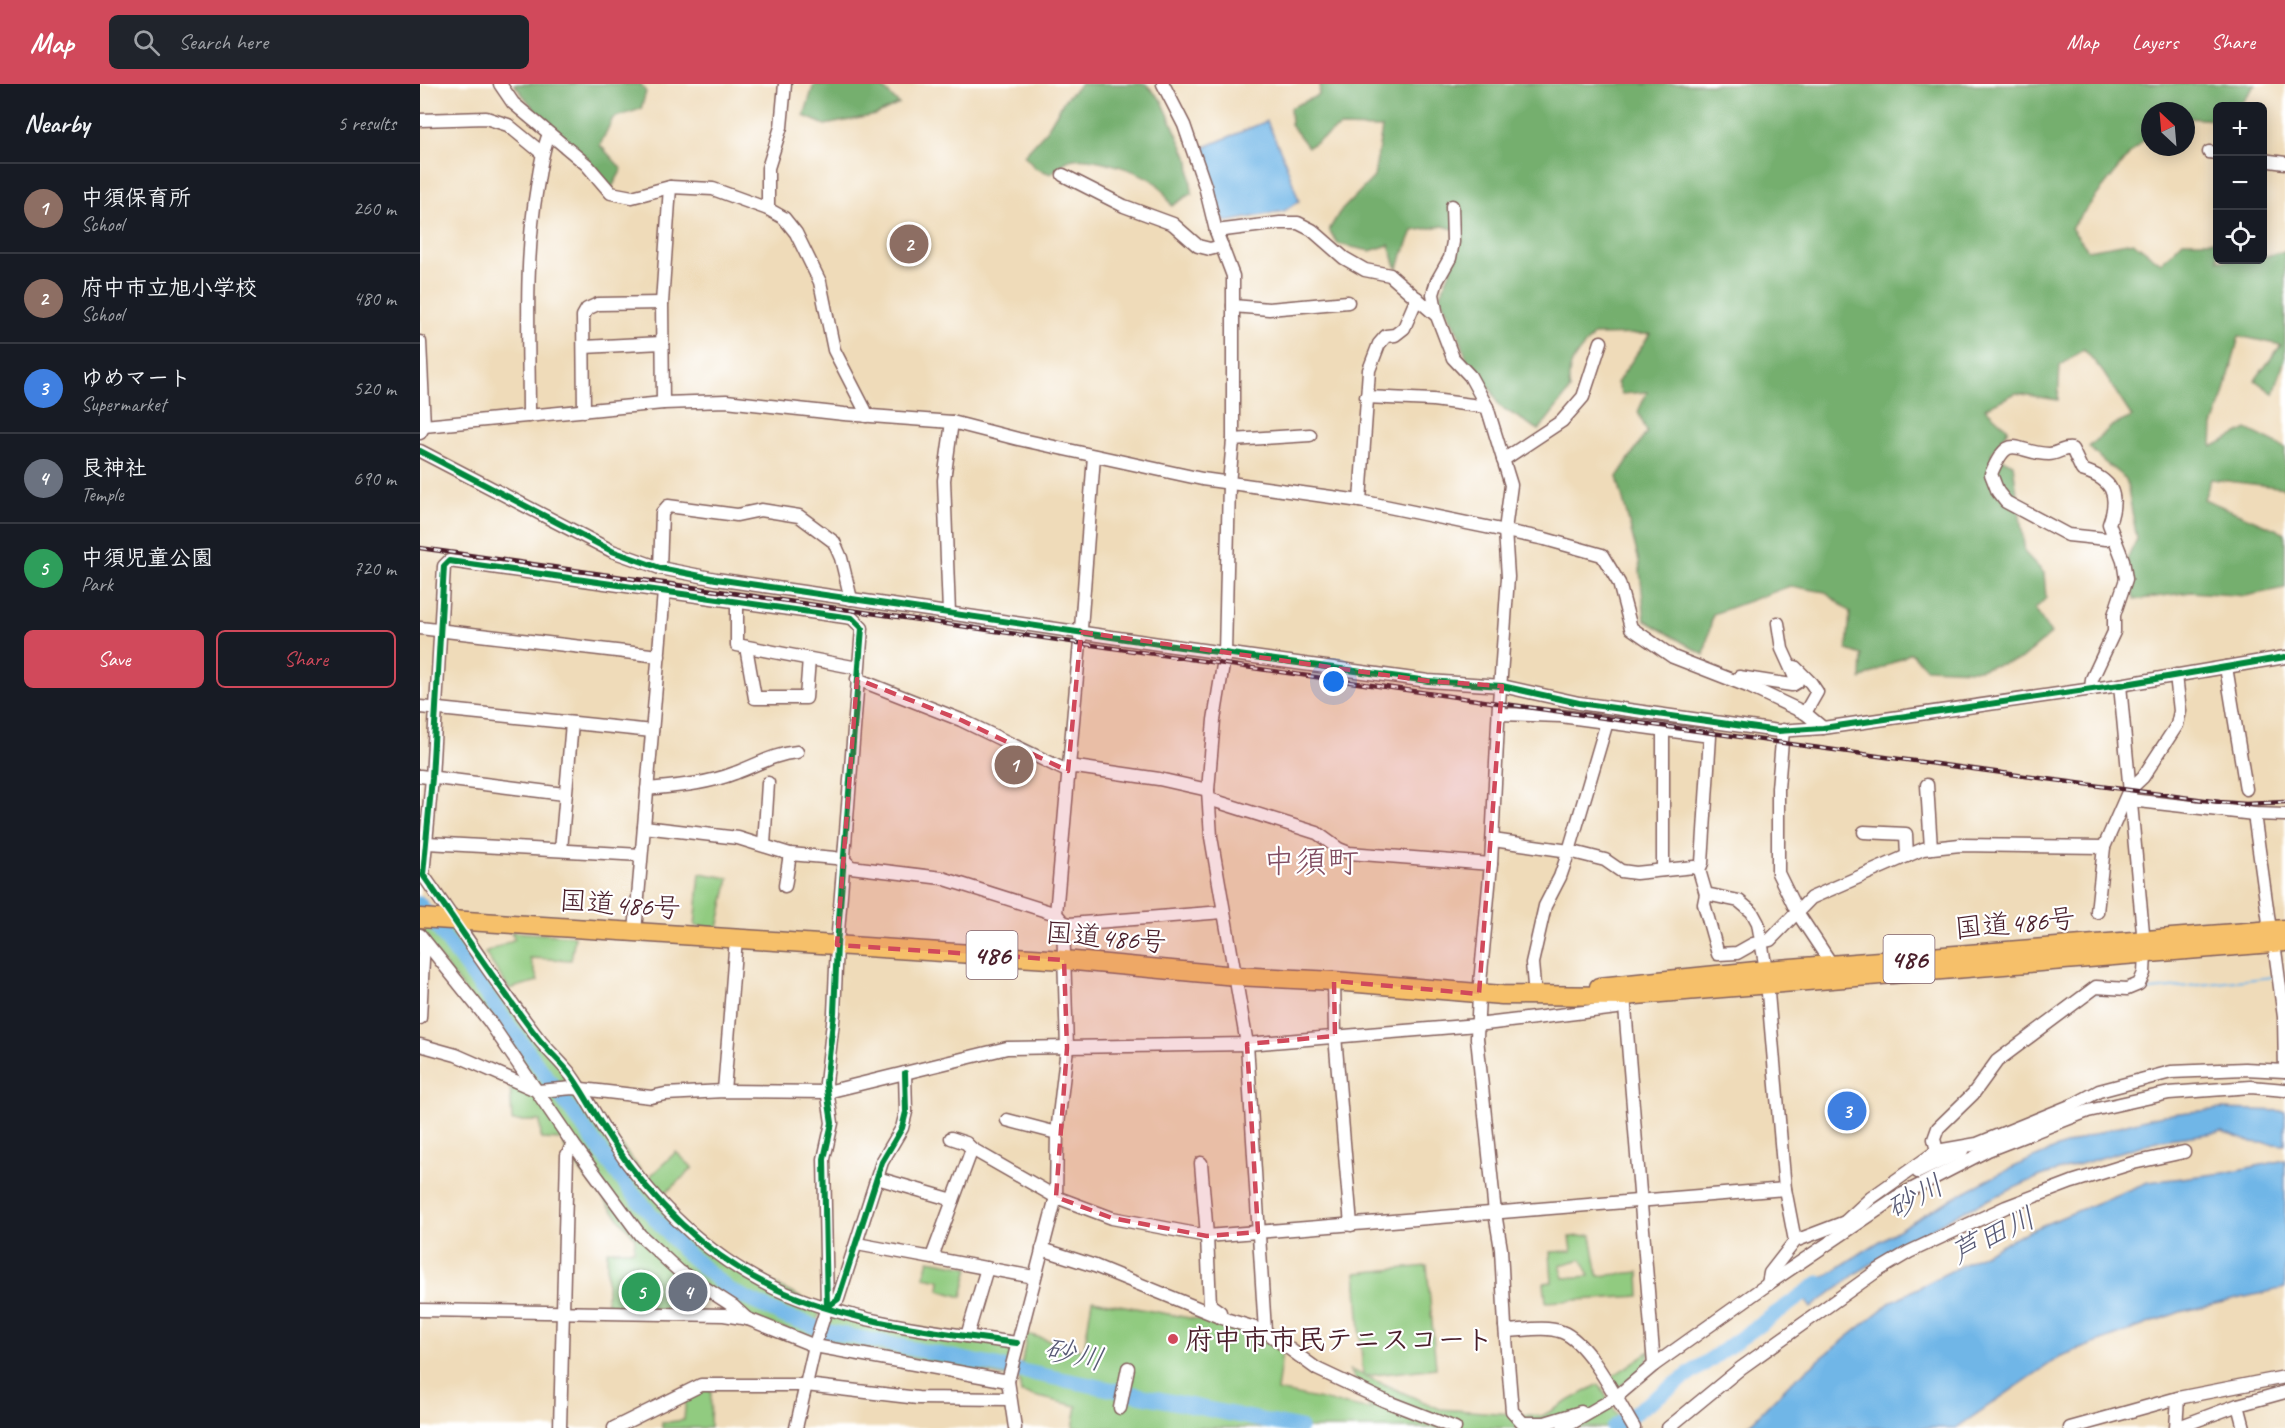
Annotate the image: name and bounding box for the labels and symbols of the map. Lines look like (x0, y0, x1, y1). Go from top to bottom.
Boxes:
north arrow (2141, 102, 2195, 156)
pin: 2 (890, 222, 928, 266)
your location (1319, 667, 1348, 696)
pin: 1 (994, 742, 1034, 788)
district label: 中須町 (1263, 841, 1359, 882)
street label: 国道486号 (558, 882, 682, 926)
street label: 国道486号 (1953, 900, 2077, 946)
street label: 国道486号 (1044, 914, 1168, 960)
road number: 486 (966, 931, 1018, 979)
road number: 486 (1884, 935, 1934, 983)
pin: 3 (1828, 1088, 1866, 1134)
water label: 砂川 (1880, 1166, 1950, 1228)
water label: 芦田川 (1944, 1198, 2042, 1272)
pin: 5 (622, 1270, 660, 1314)
pin: 4 (668, 1270, 708, 1314)
place label: 府中市市民テニスコート (1185, 1322, 1494, 1357)
water label: 砂川 (1041, 1329, 1107, 1379)
marker: 府中市市民テニスコート (1166, 1332, 1180, 1346)

